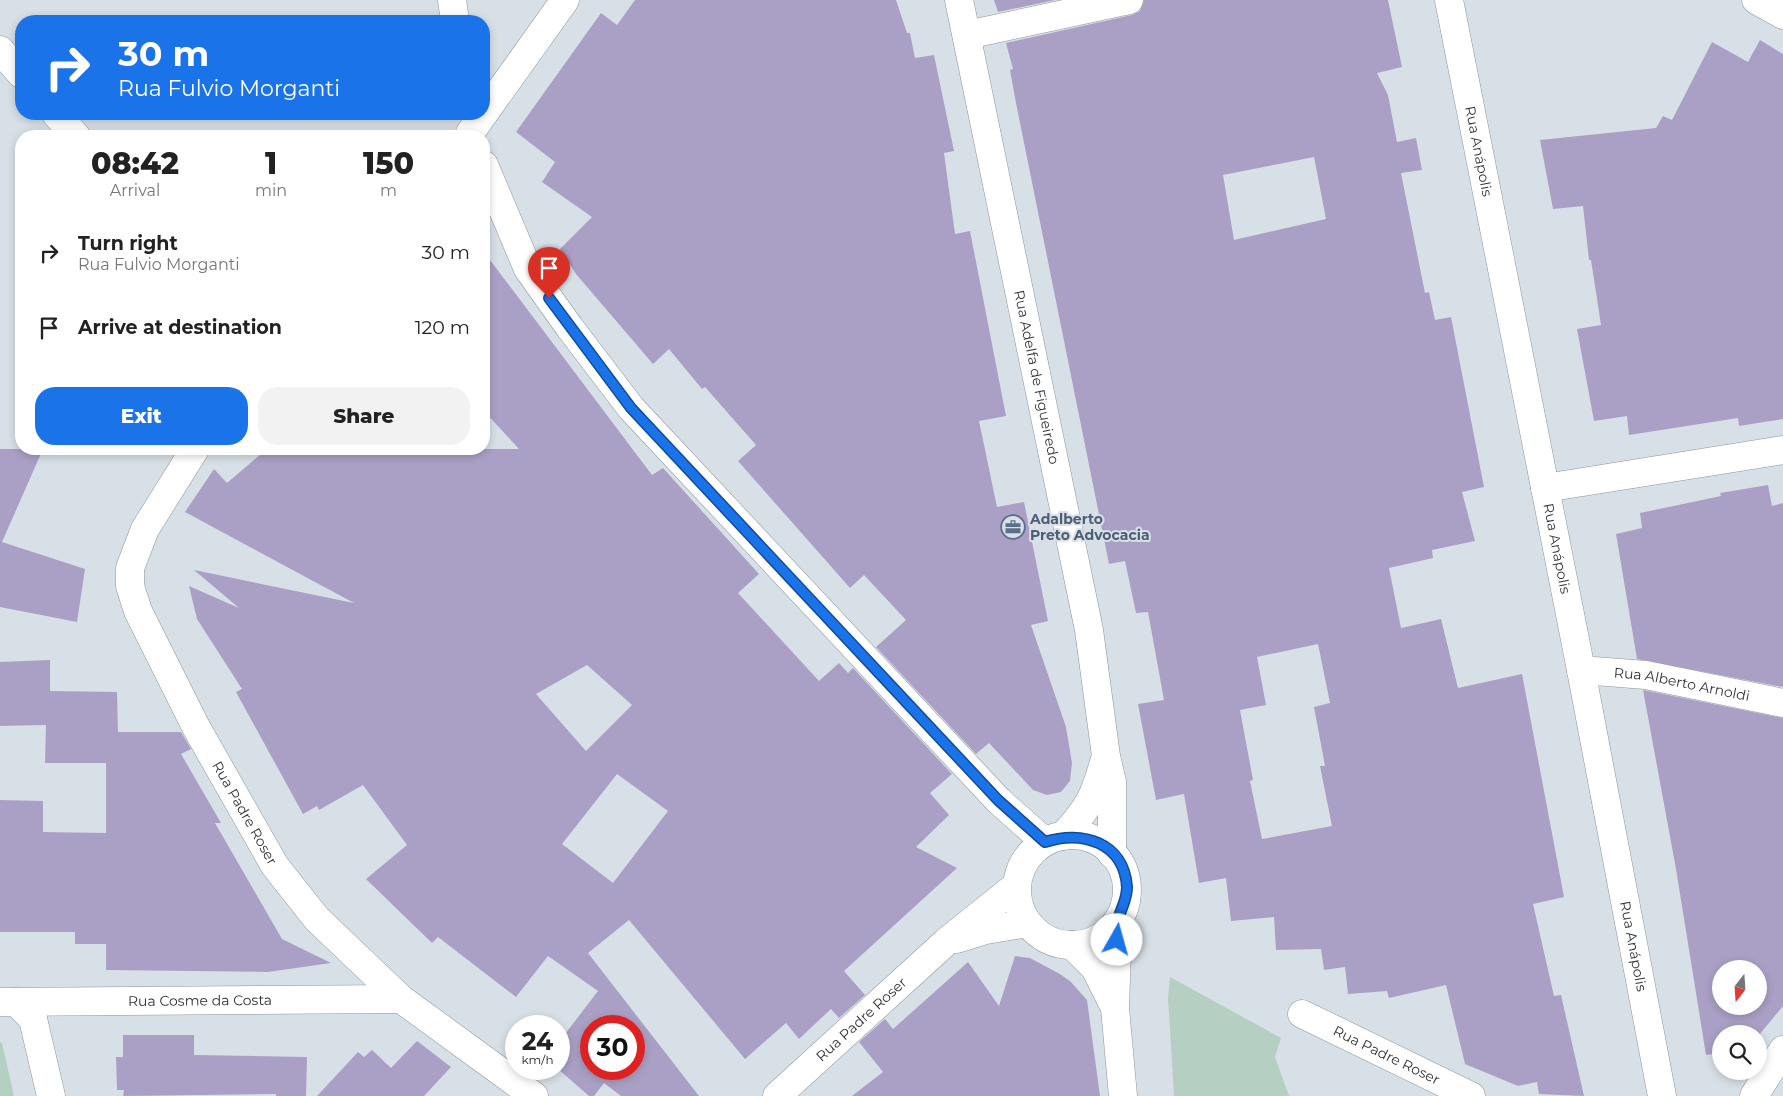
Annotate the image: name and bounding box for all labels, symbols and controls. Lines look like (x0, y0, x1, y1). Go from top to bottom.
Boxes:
text: 30 m (118, 32, 209, 75)
icon: right (35, 35, 100, 100)
text: Rua Fulvio Morganti (118, 75, 340, 102)
street label: Rua Anápolis (1461, 104, 1497, 198)
text: 08:42 (91, 145, 179, 182)
text: 1 (265, 145, 277, 182)
text: 150 (363, 145, 414, 182)
text: Arrival (110, 181, 160, 200)
text: min (255, 181, 287, 200)
text: m (380, 181, 397, 200)
text: Turn right (78, 232, 178, 255)
icon: right (35, 239, 63, 267)
text: 30 m (422, 241, 470, 264)
pin (528, 247, 570, 298)
icon: arrive (535, 254, 563, 282)
text: Rua Fulvio Morganti (78, 255, 240, 274)
street label: Rua Adelfa de Figueiredo (1010, 288, 1064, 466)
icon: arrive (35, 314, 63, 342)
text: Arrive at destination (78, 316, 282, 339)
text: 120 m (415, 316, 470, 339)
button: Exit (35, 387, 248, 445)
button: Share (258, 387, 470, 445)
street label: Rua Anápolis (1539, 502, 1575, 595)
place label: Adalberto Preto Advocacia (1029, 510, 1150, 544)
office icon: Adalberto Preto Advocacia (1000, 514, 1026, 540)
street label: Rua Alberto Arnoldi (1613, 664, 1751, 705)
street label: Rua Padre Roser (208, 758, 282, 868)
street label: Rua Anápolis (1616, 899, 1651, 993)
position arrow (1090, 913, 1142, 965)
north arrow (1712, 960, 1768, 1015)
map controls (1712, 960, 1767, 1080)
street label: Rua Padre Roser (812, 973, 911, 1065)
street label: Rua Cosme da Costa (128, 991, 272, 1010)
speed limit sign: 30 (580, 1015, 645, 1080)
street label: Rua Padre Roser (1330, 1022, 1443, 1089)
button: search (1712, 1025, 1767, 1080)
text: 24 (522, 1026, 553, 1056)
text: km/h (521, 1052, 554, 1067)

